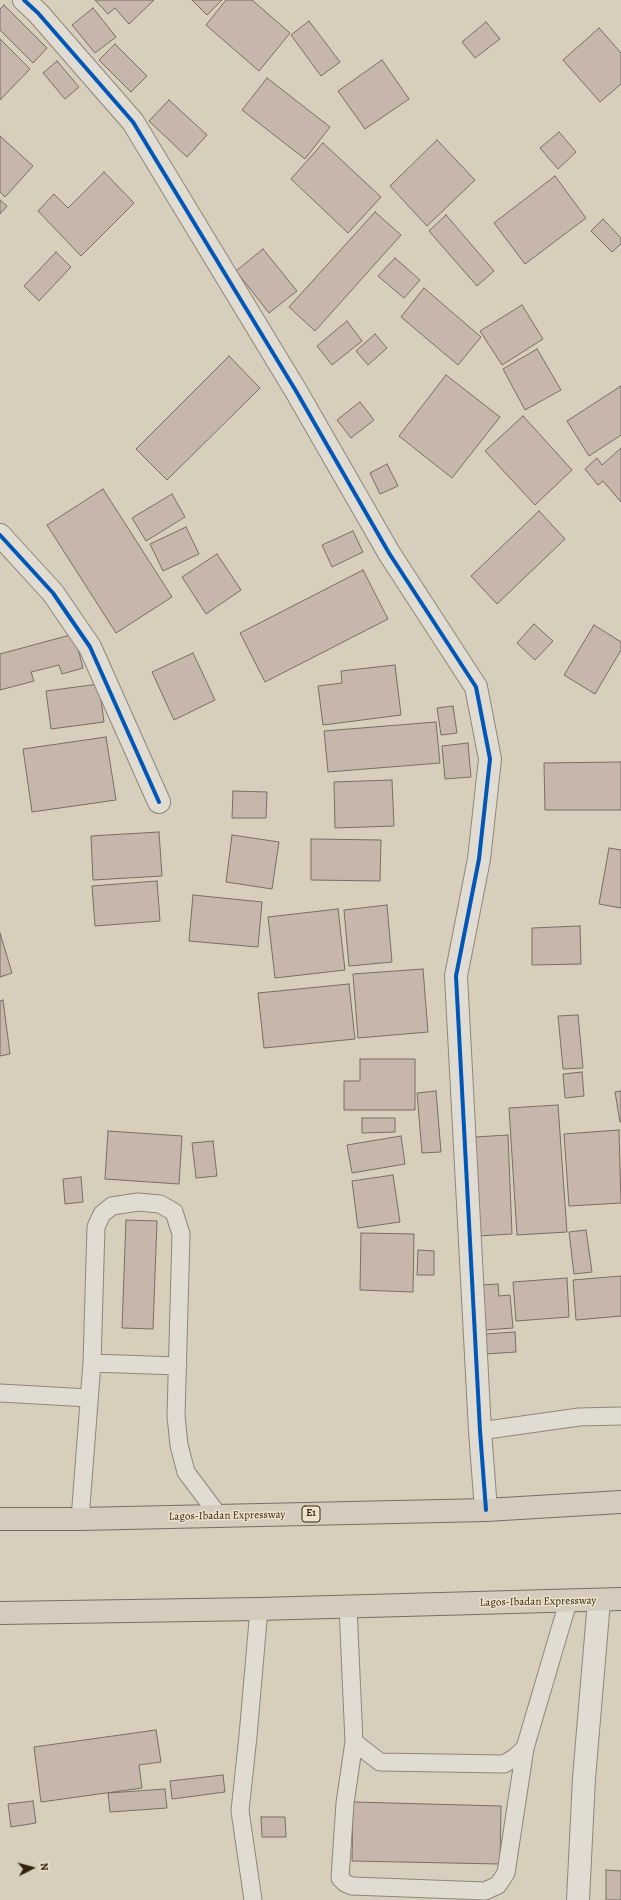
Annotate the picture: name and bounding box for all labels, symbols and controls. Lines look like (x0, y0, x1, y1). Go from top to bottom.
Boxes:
road number: E1 (302, 1506, 320, 1522)
street label: Lagos-Ibadan Expressway (169, 1508, 285, 1524)
street label: Lagos-Ibadan Expressway (480, 1594, 596, 1610)
north arrow (12, 1848, 52, 1888)
text: N (37, 1862, 52, 1871)

